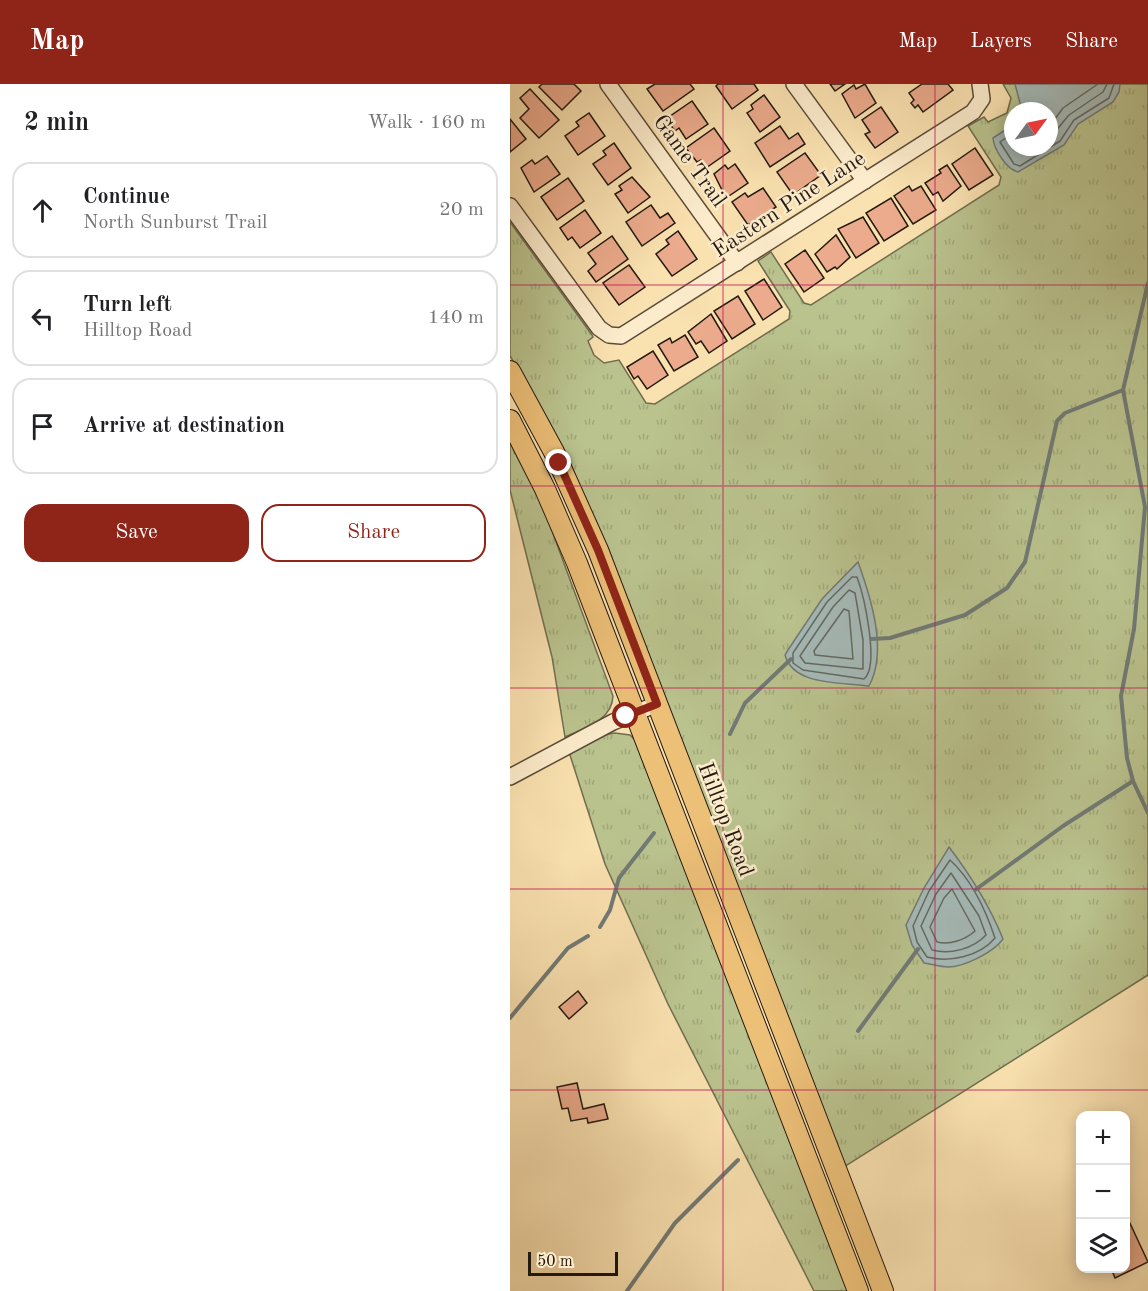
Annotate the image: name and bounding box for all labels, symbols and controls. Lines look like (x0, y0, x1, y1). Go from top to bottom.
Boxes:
text: Map (30, 28, 84, 56)
text: Map (898, 31, 937, 52)
text: Layers (970, 31, 1032, 52)
text: Share (1065, 31, 1118, 52)
north arrow (1004, 102, 1058, 156)
text: 2 min (24, 110, 89, 136)
street label: Game Trail (649, 111, 730, 211)
text: Walk · 160 m (367, 113, 486, 133)
street label: Eastern Pine Lane (709, 147, 869, 262)
text: Continue (83, 186, 170, 208)
icon: ahead (26, 194, 59, 227)
text: 20 m (439, 200, 484, 220)
text: North Sunburst Trail (83, 213, 267, 233)
text: Turn left (83, 294, 172, 316)
icon: left (26, 302, 59, 335)
text: 140 m (428, 308, 484, 328)
text: Hilltop Road (83, 321, 192, 341)
icon: arrive (26, 410, 59, 443)
text: Arrive at destination (83, 415, 285, 437)
route end (545, 449, 571, 475)
button: Save (24, 504, 249, 562)
button: Share (261, 504, 486, 562)
route start (612, 702, 638, 728)
street label: Hilltop Road (693, 760, 757, 880)
map controls (1076, 1111, 1130, 1273)
button: + (1076, 1111, 1130, 1165)
button: − (1076, 1165, 1130, 1219)
button: layers (1076, 1219, 1130, 1273)
scale bar (528, 1249, 618, 1276)
text: 50 m (537, 1254, 573, 1270)

